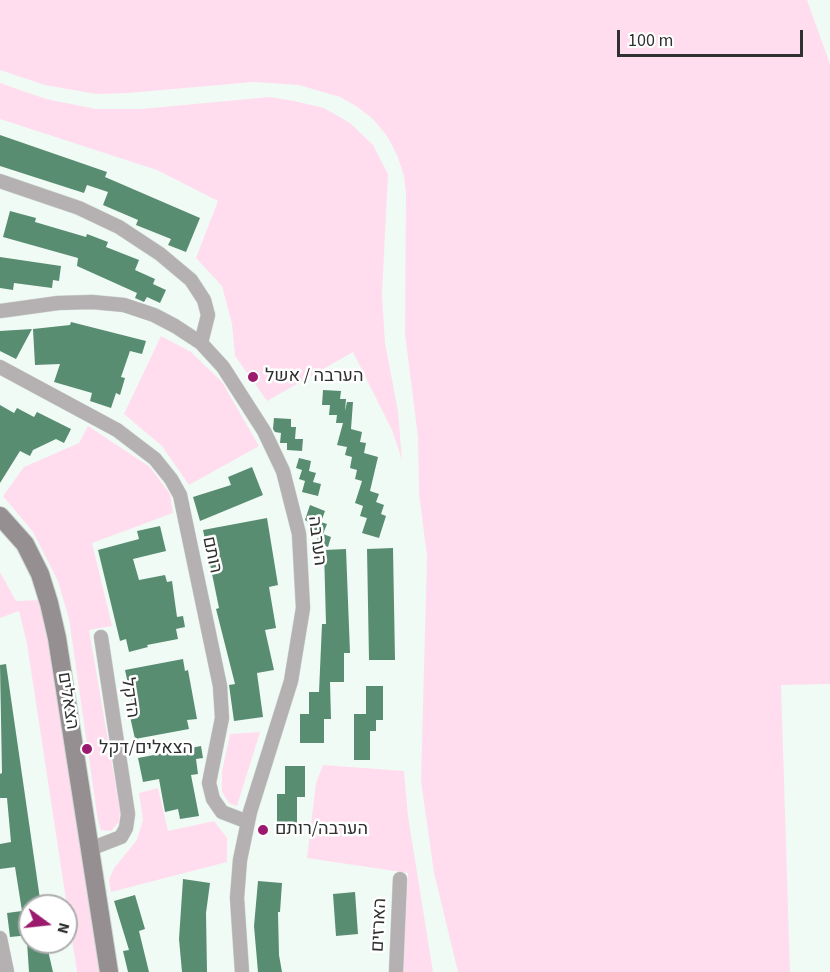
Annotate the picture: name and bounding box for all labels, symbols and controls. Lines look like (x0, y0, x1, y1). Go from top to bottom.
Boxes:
scale bar (620, 18, 806, 56)
text: 100 m (628, 28, 673, 53)
place label: הערבה / אשל (265, 366, 363, 388)
marker: הערבה / אשל (246, 370, 260, 384)
street label: הערבה (302, 515, 330, 567)
street label: רותם (197, 535, 225, 575)
street label: הצאלים (52, 671, 82, 731)
street label: הדקל (115, 676, 143, 720)
place label: הצאלים/דקל (99, 738, 193, 760)
marker: הצאלים/דקל (80, 742, 94, 756)
place label: הערבה/רותם (275, 819, 368, 841)
marker: הערבה/רותם (256, 823, 270, 837)
north arrow (18, 894, 78, 954)
street label: הארזים (368, 897, 392, 953)
text: N (51, 920, 75, 936)

